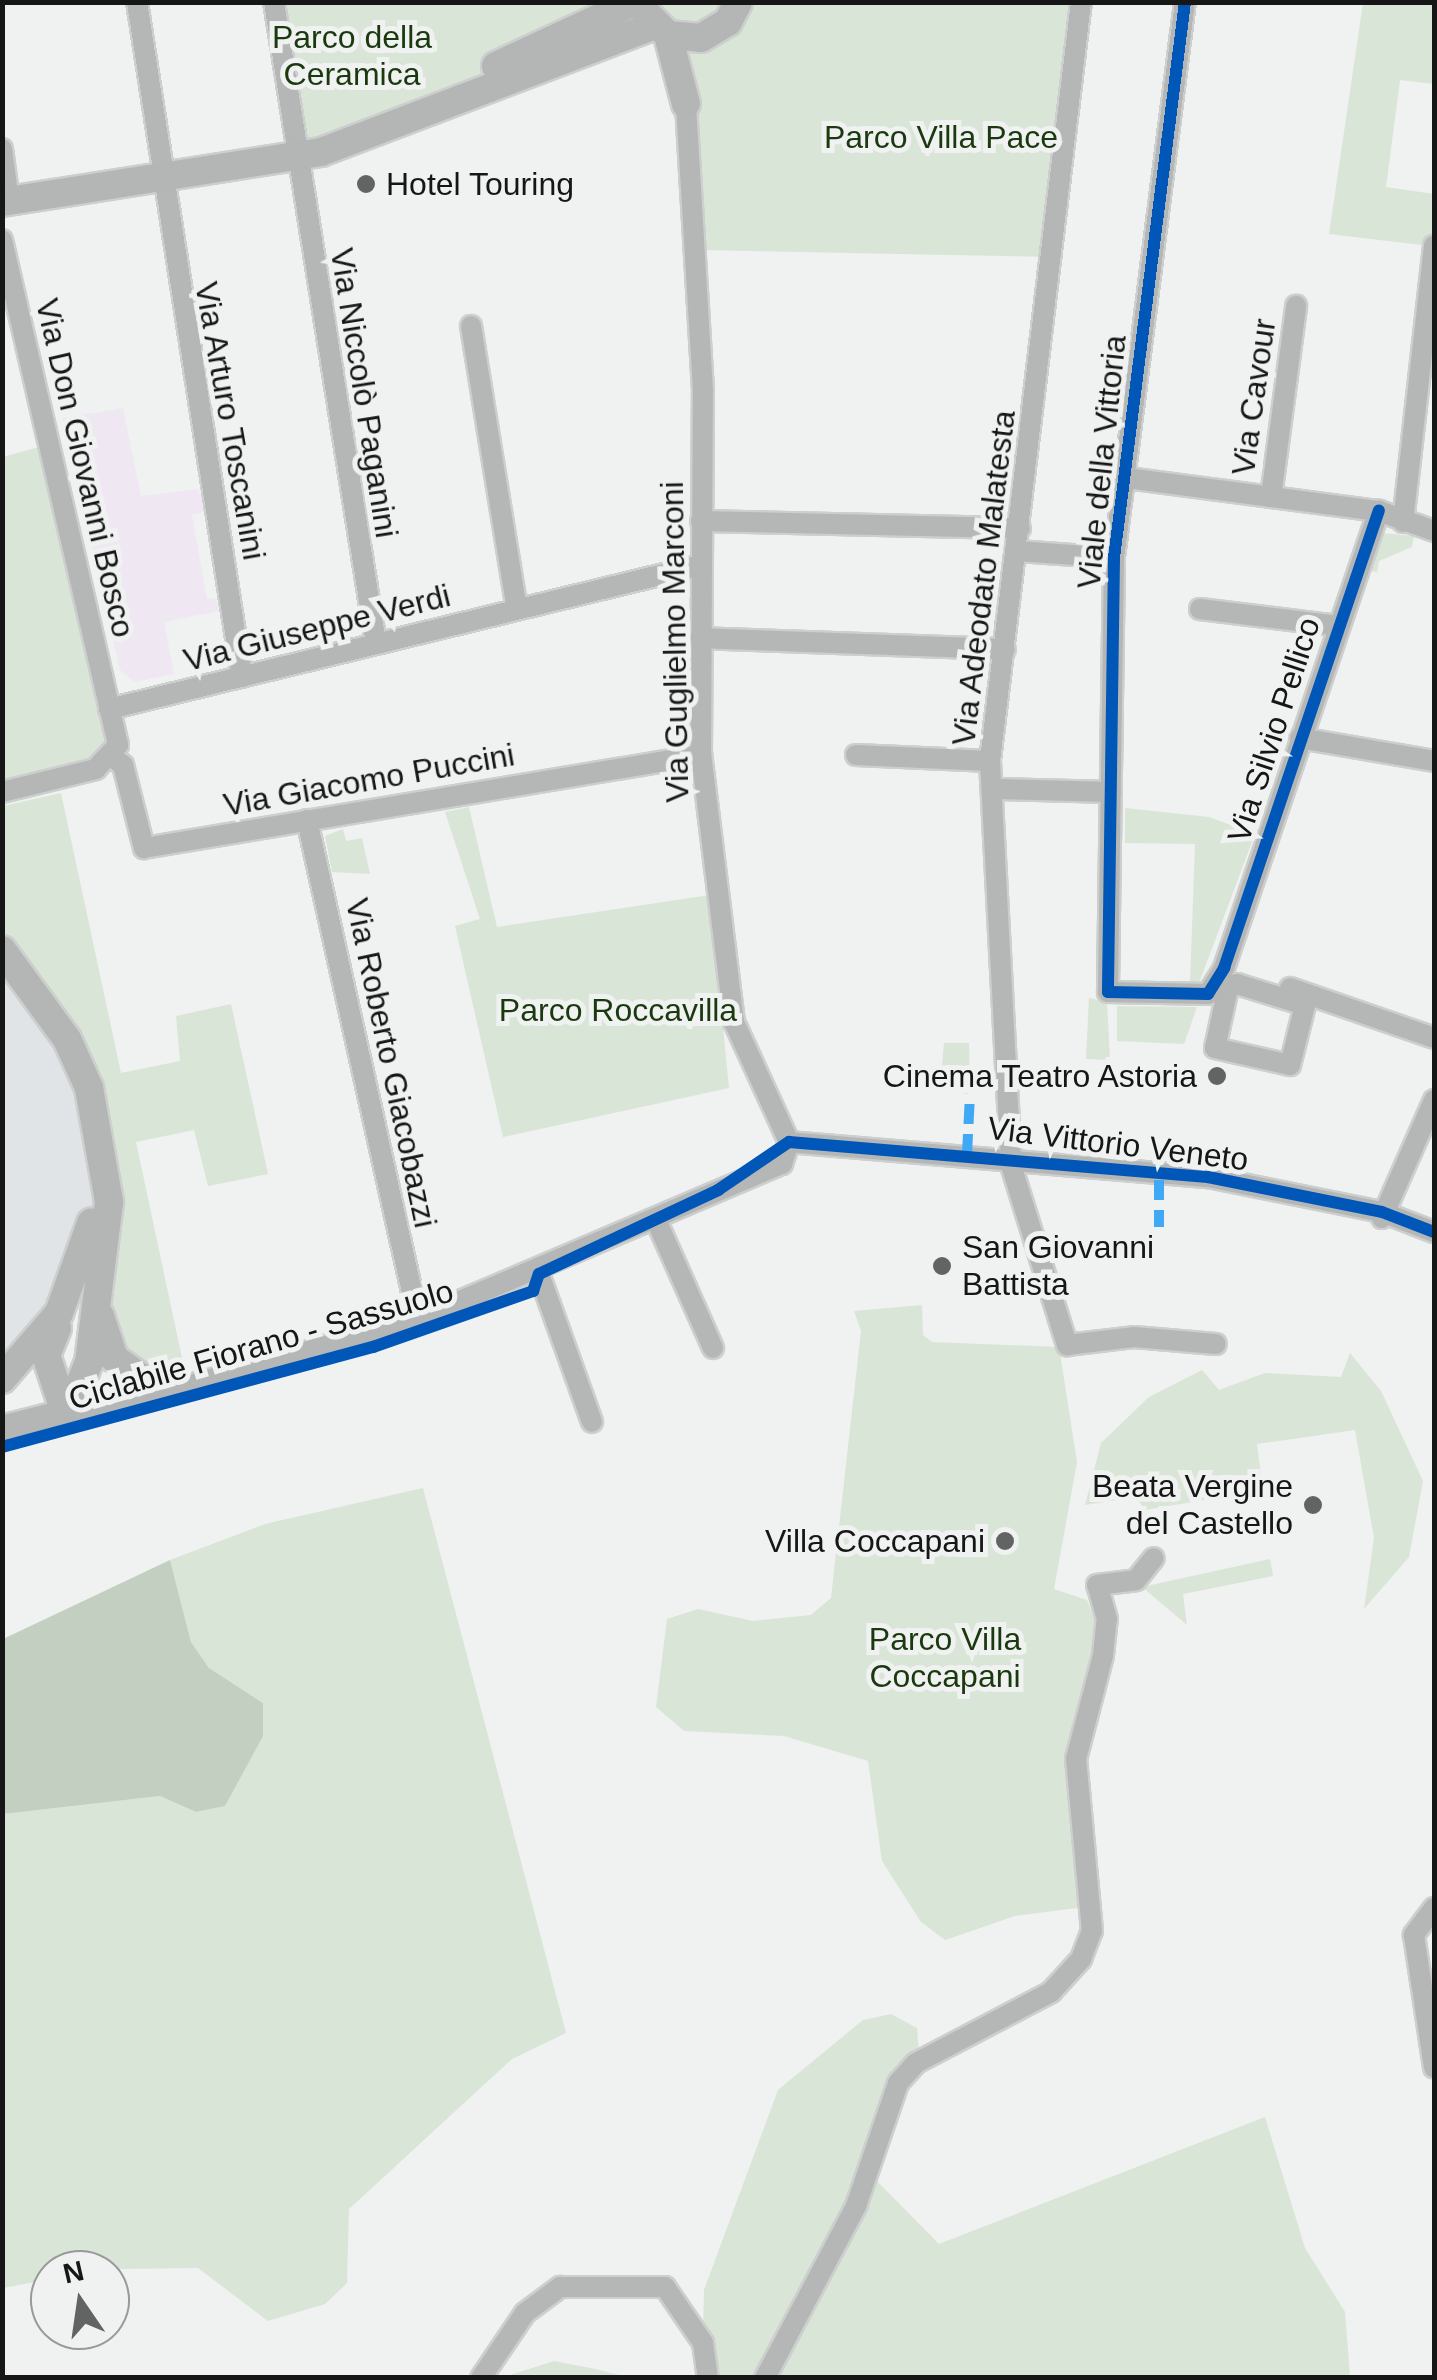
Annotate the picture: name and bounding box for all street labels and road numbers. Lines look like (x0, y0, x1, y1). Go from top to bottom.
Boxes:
street label: Via Niccolò Paganini (322, 245, 406, 541)
street label: Via Arturo Toscanini (186, 278, 274, 564)
street label: Via Don Giovanni Bosco (27, 295, 143, 641)
street label: Via Cavour (1224, 316, 1284, 478)
street label: Viale della Vittoria (1070, 333, 1134, 591)
street label: Via Adeodato Malatesta (944, 407, 1024, 749)
street label: Via Guglielmo Marconi (653, 481, 697, 803)
street label: Via Giuseppe Verdi (180, 576, 454, 680)
street label: Via Silvio Pellico (1220, 613, 1328, 847)
street label: Via Giacomo Puccini (221, 736, 517, 824)
street label: Via Roberto Giacobazzi (337, 895, 445, 1231)
street label: Via Vittorio Veneto (986, 1109, 1250, 1179)
street label: Ciclabile Fiorano - Sassuolo (64, 1272, 458, 1418)

